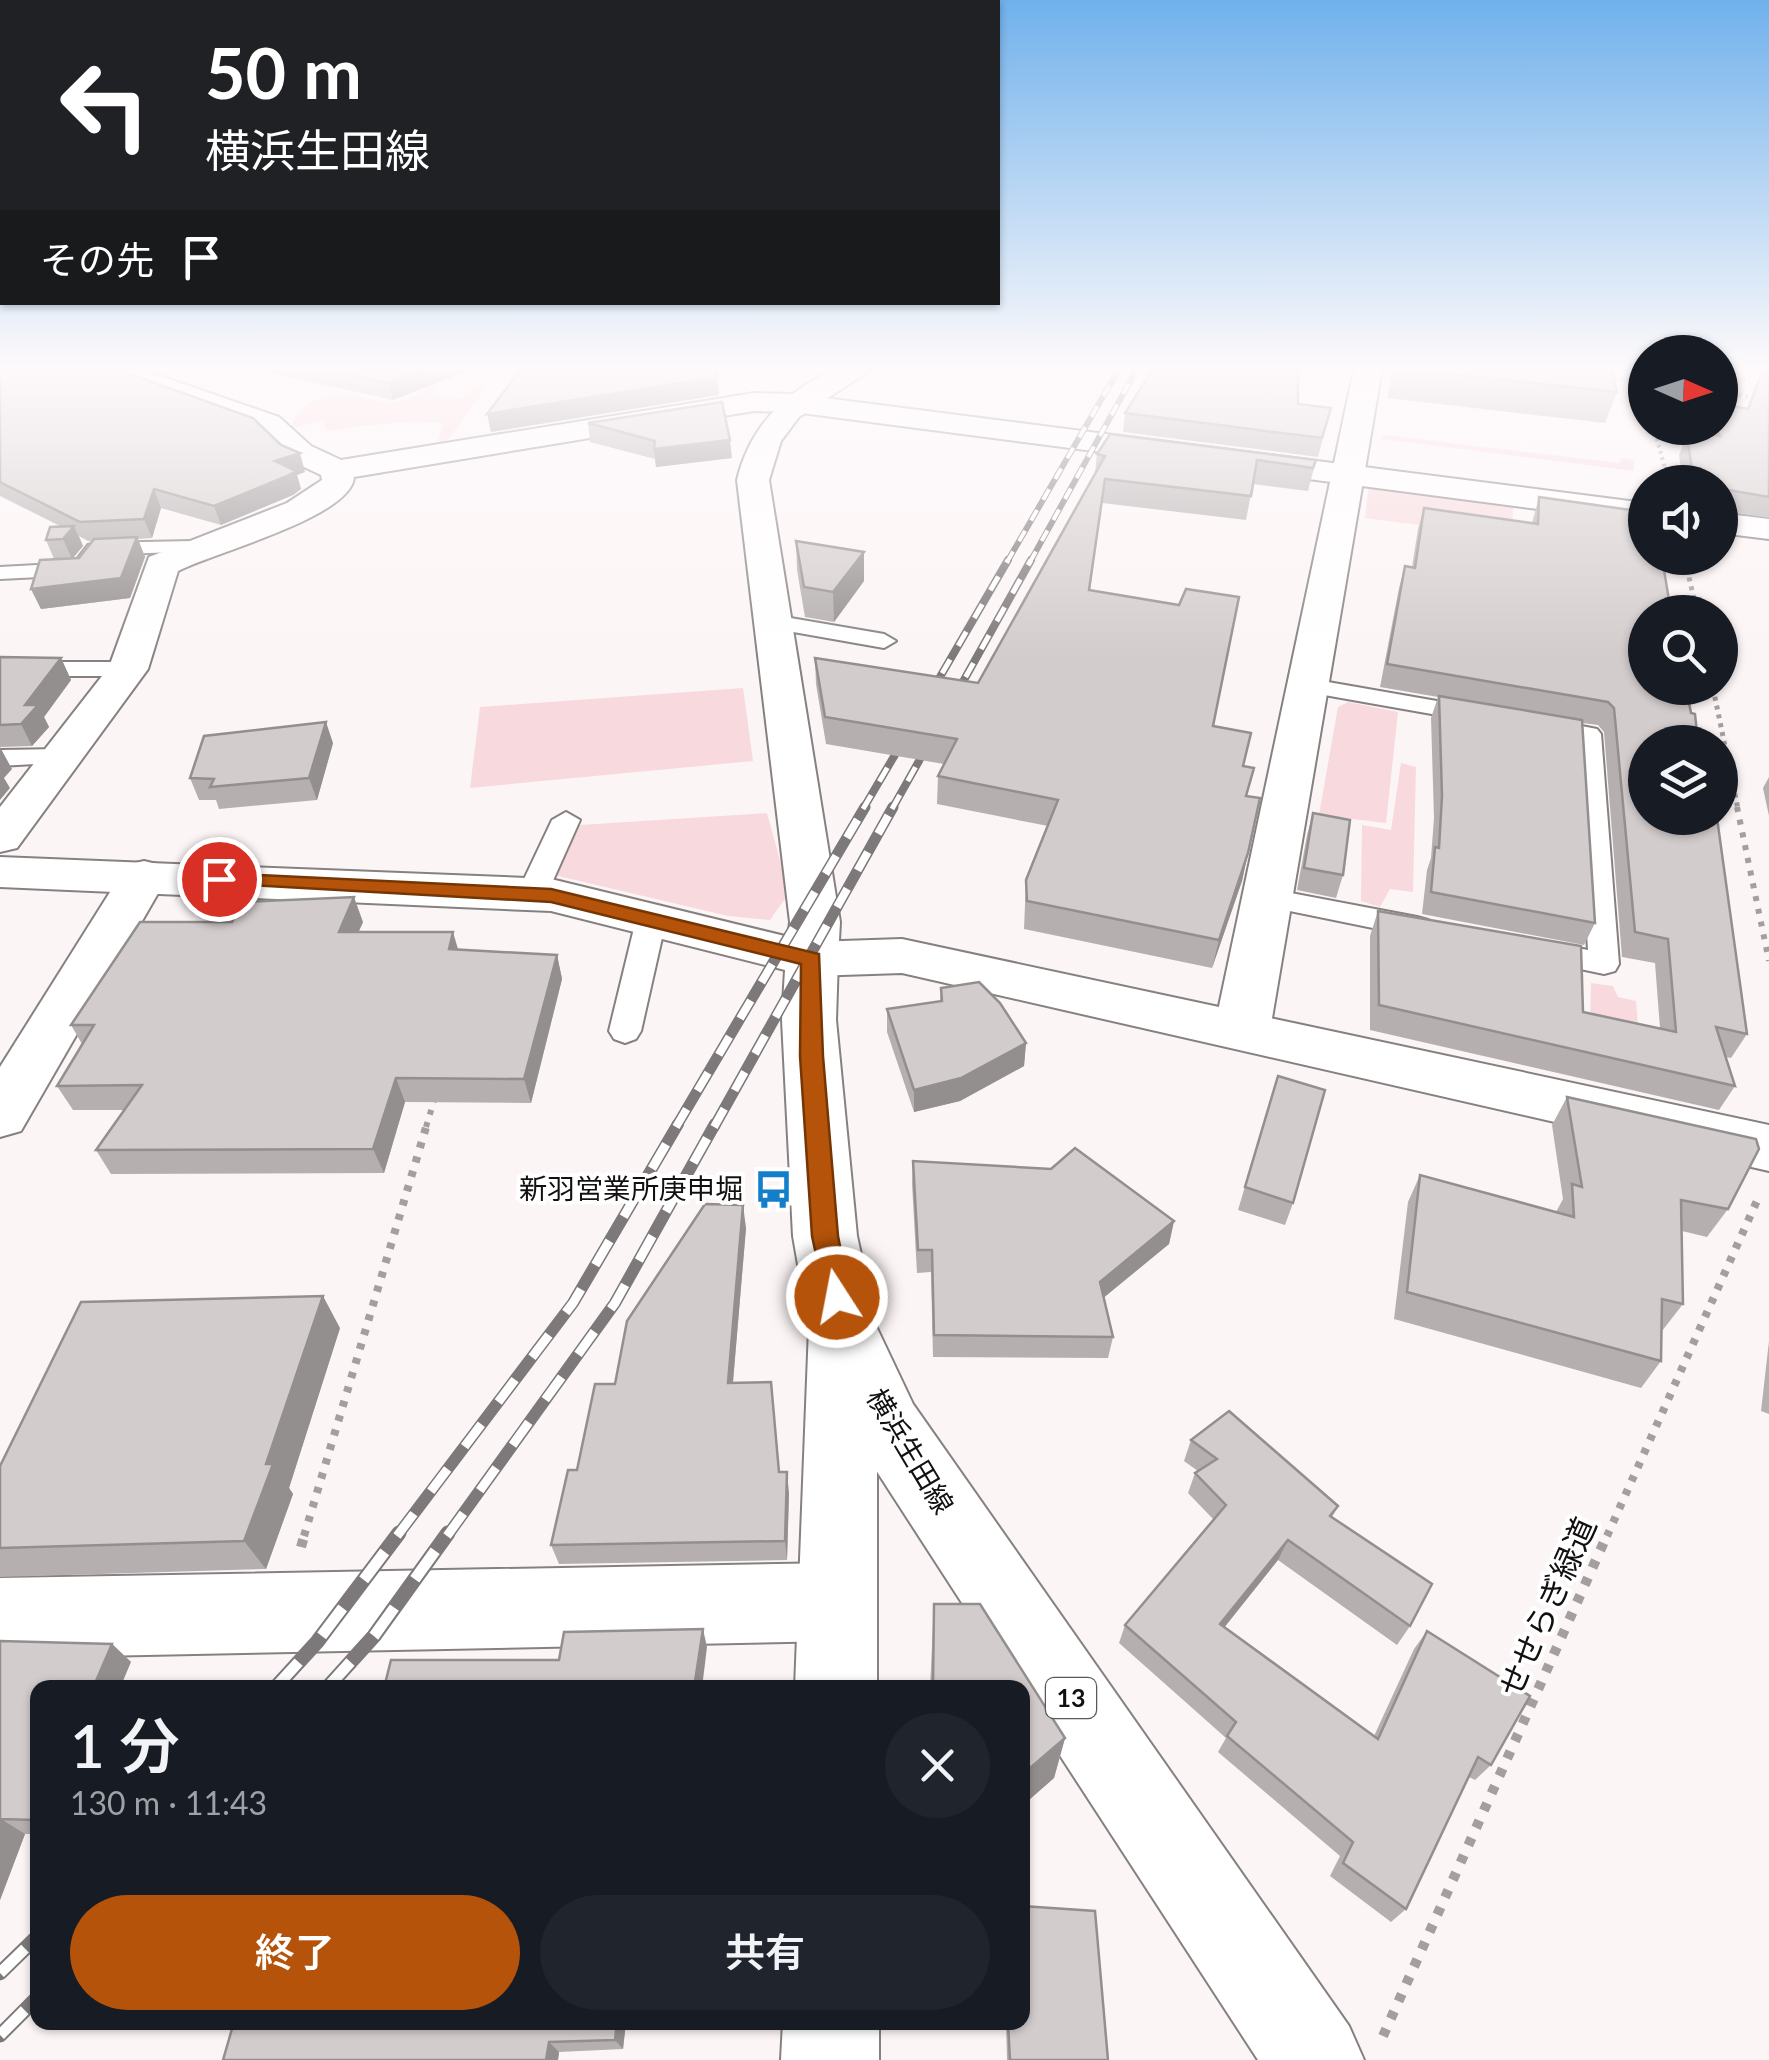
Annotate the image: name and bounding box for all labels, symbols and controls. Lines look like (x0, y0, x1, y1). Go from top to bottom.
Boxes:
text: 50 m (205, 30, 362, 114)
icon: left (40, 40, 170, 170)
text: 横浜生田線 (205, 123, 430, 177)
icon: arrive (174, 230, 229, 285)
text: その先 (40, 236, 154, 282)
north arrow (1628, 335, 1738, 445)
map controls (1628, 335, 1738, 835)
button: sound (1628, 465, 1738, 575)
button: search (1628, 595, 1738, 705)
button: layers (1628, 725, 1738, 835)
pin (177, 837, 262, 922)
icon: arrive (192, 852, 247, 907)
bus stop icon: 新羽営業所庚申堀 (752, 1168, 794, 1210)
place label: 新羽営業所庚申堀 (519, 1171, 743, 1205)
position arrow (785, 1245, 889, 1349)
street label: 横浜生田線 (860, 1382, 961, 1519)
street label: せせらぎ緑道 (1490, 1511, 1603, 1702)
road number: 13 (1046, 1678, 1096, 1718)
text: 1 分 (70, 1709, 180, 1781)
button: close (885, 1713, 990, 1818)
text: 130 m · 11:43 (70, 1783, 267, 1822)
button: 終了 (70, 1895, 520, 2010)
button: 共有 (540, 1895, 990, 2010)

